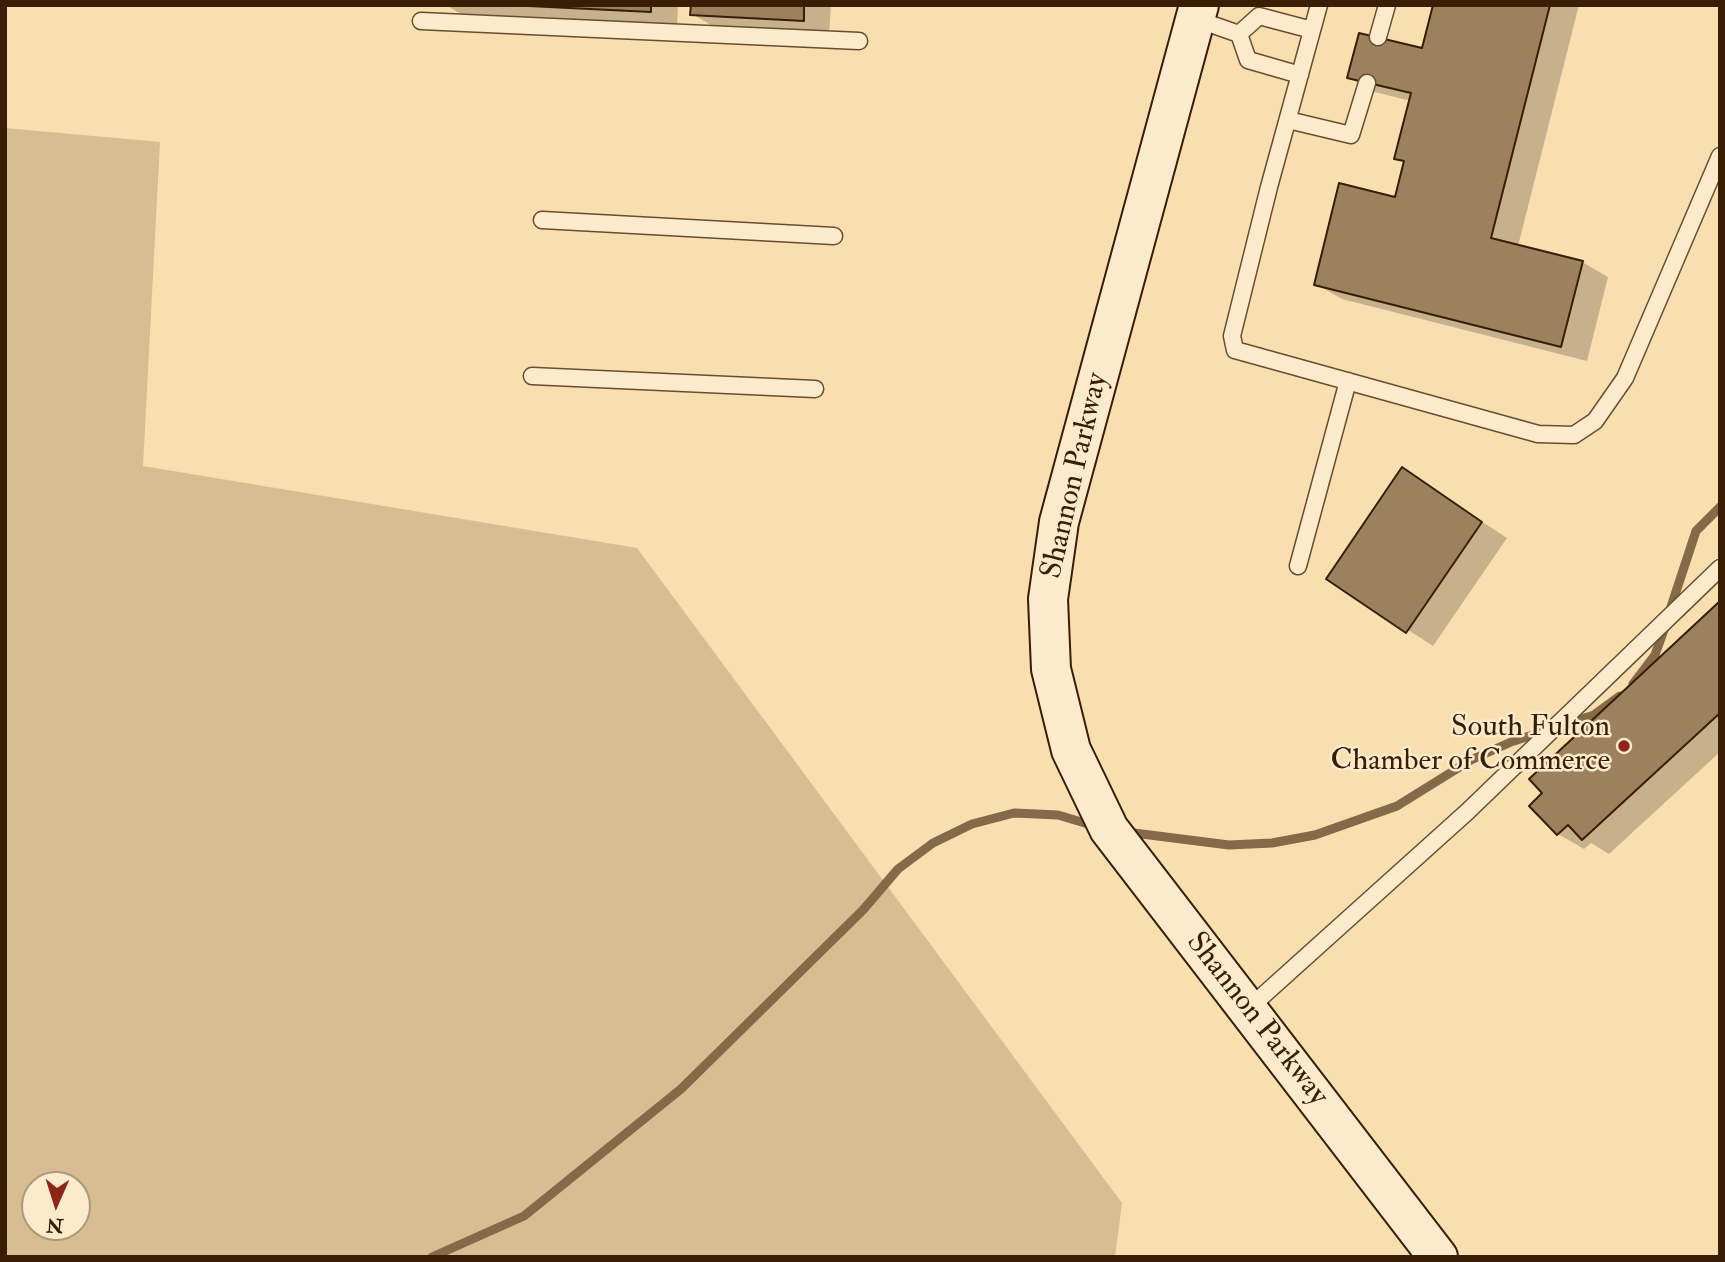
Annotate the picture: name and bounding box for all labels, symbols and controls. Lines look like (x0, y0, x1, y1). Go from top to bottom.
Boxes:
street label: Shannon Parkway (1035, 370, 1117, 582)
place label: South Fulton Chamber of Commerce (1330, 711, 1610, 782)
marker: South Fulton Chamber of Commerce (1616, 738, 1632, 754)
street label: Shannon Parkway (1177, 926, 1335, 1114)
north arrow (21, 1171, 91, 1241)
text: N (46, 1213, 64, 1237)

